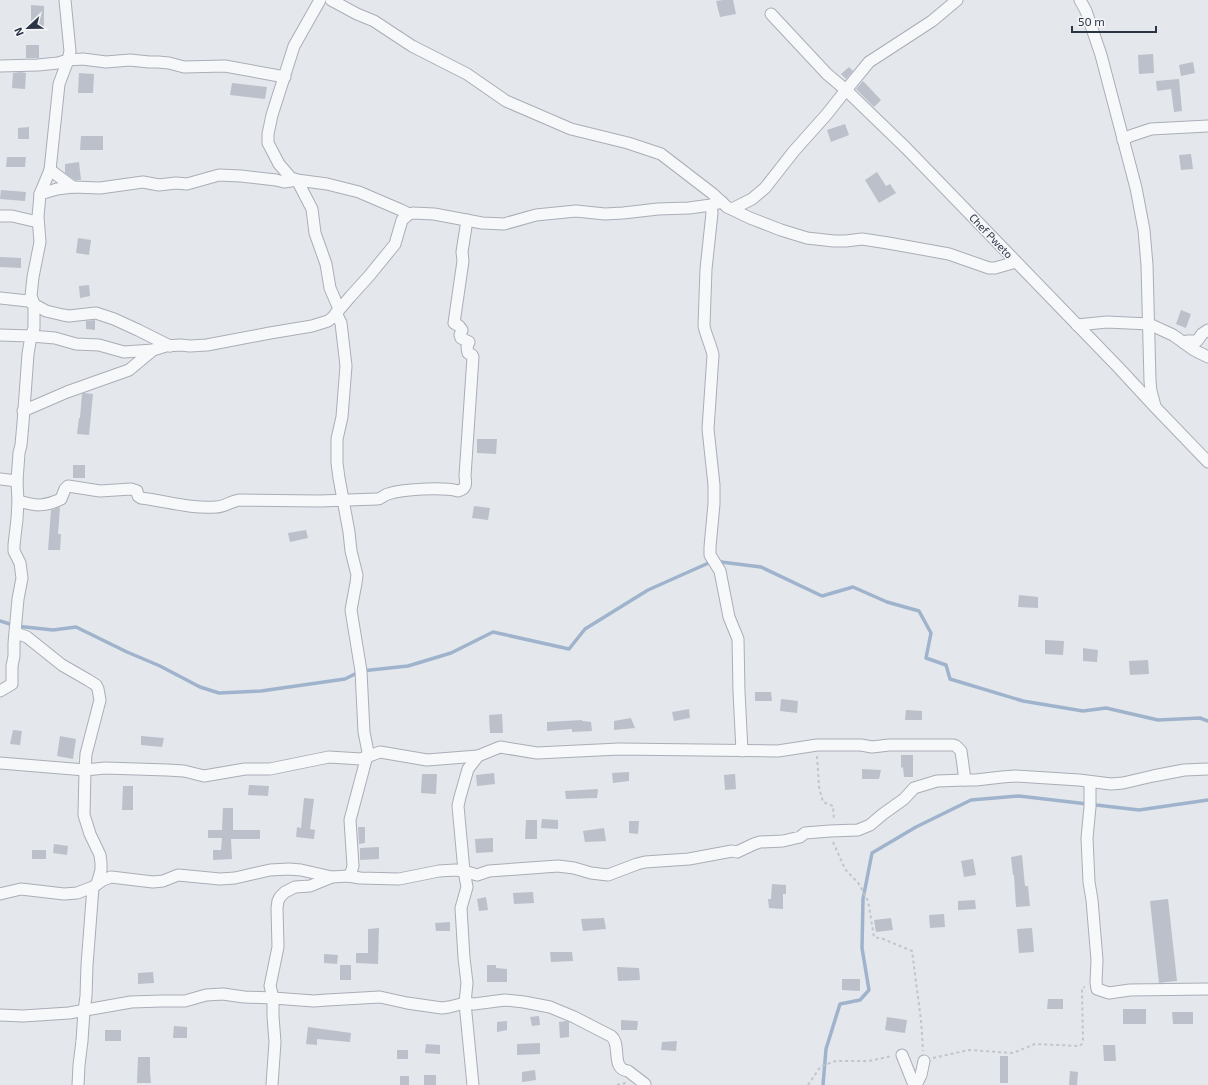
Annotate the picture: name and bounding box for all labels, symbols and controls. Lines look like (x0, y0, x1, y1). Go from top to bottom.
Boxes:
north arrow (8, 8, 48, 48)
scale bar (1072, 8, 1156, 34)
text: 50 m (1078, 14, 1105, 28)
text: N (11, 26, 26, 38)
street label: Chef Pweto (967, 211, 1016, 261)

